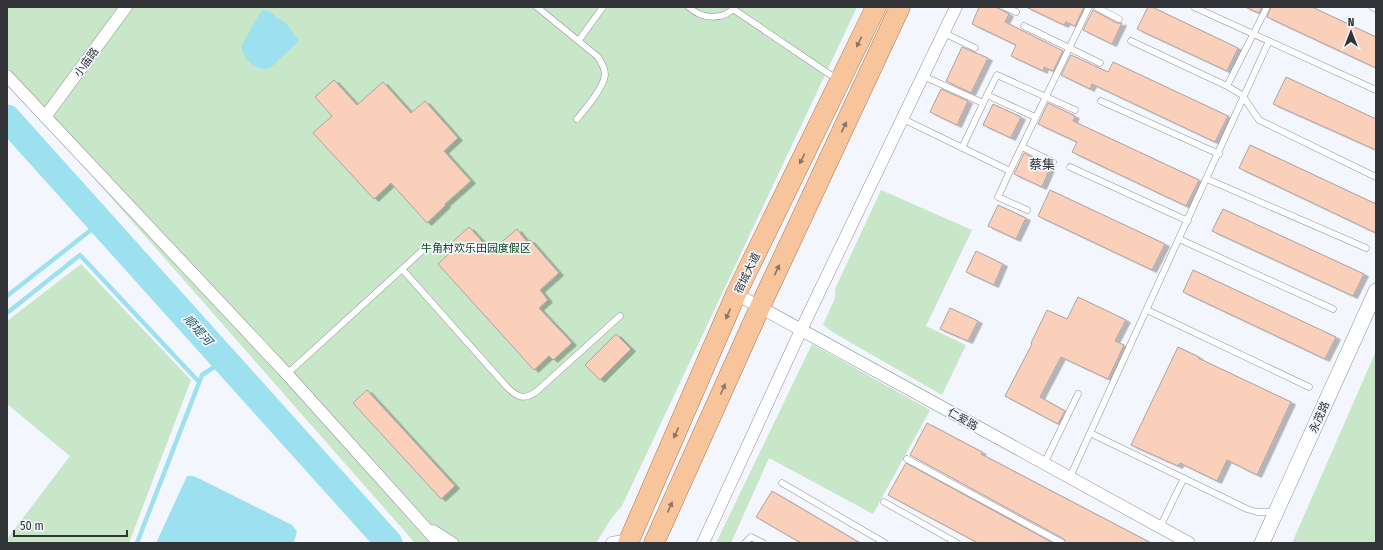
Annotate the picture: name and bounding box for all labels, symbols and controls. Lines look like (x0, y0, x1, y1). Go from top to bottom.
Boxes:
north arrow (1331, 12, 1371, 52)
text: N (1348, 16, 1354, 29)
one-way arrow (856, 36, 862, 48)
street label: 小庙路 (71, 45, 101, 79)
one-way arrow (841, 122, 847, 133)
one-way arrow (799, 153, 805, 165)
district label: 蔡集 (1029, 157, 1055, 172)
park label: 牛角村欢乐田园度假区 (421, 242, 531, 255)
street label: 宿城大道 (732, 251, 763, 296)
one-way arrow (774, 265, 780, 276)
one-way arrow (724, 308, 731, 320)
water label: 顺堤河 (181, 312, 217, 350)
one-way arrow (720, 383, 726, 394)
street label: 永茂路 (1307, 399, 1332, 435)
street label: 仁爱路 (945, 406, 980, 433)
one-way arrow (672, 428, 678, 440)
one-way arrow (667, 502, 673, 513)
scale bar (14, 512, 127, 538)
text: 50 m (20, 519, 44, 533)

